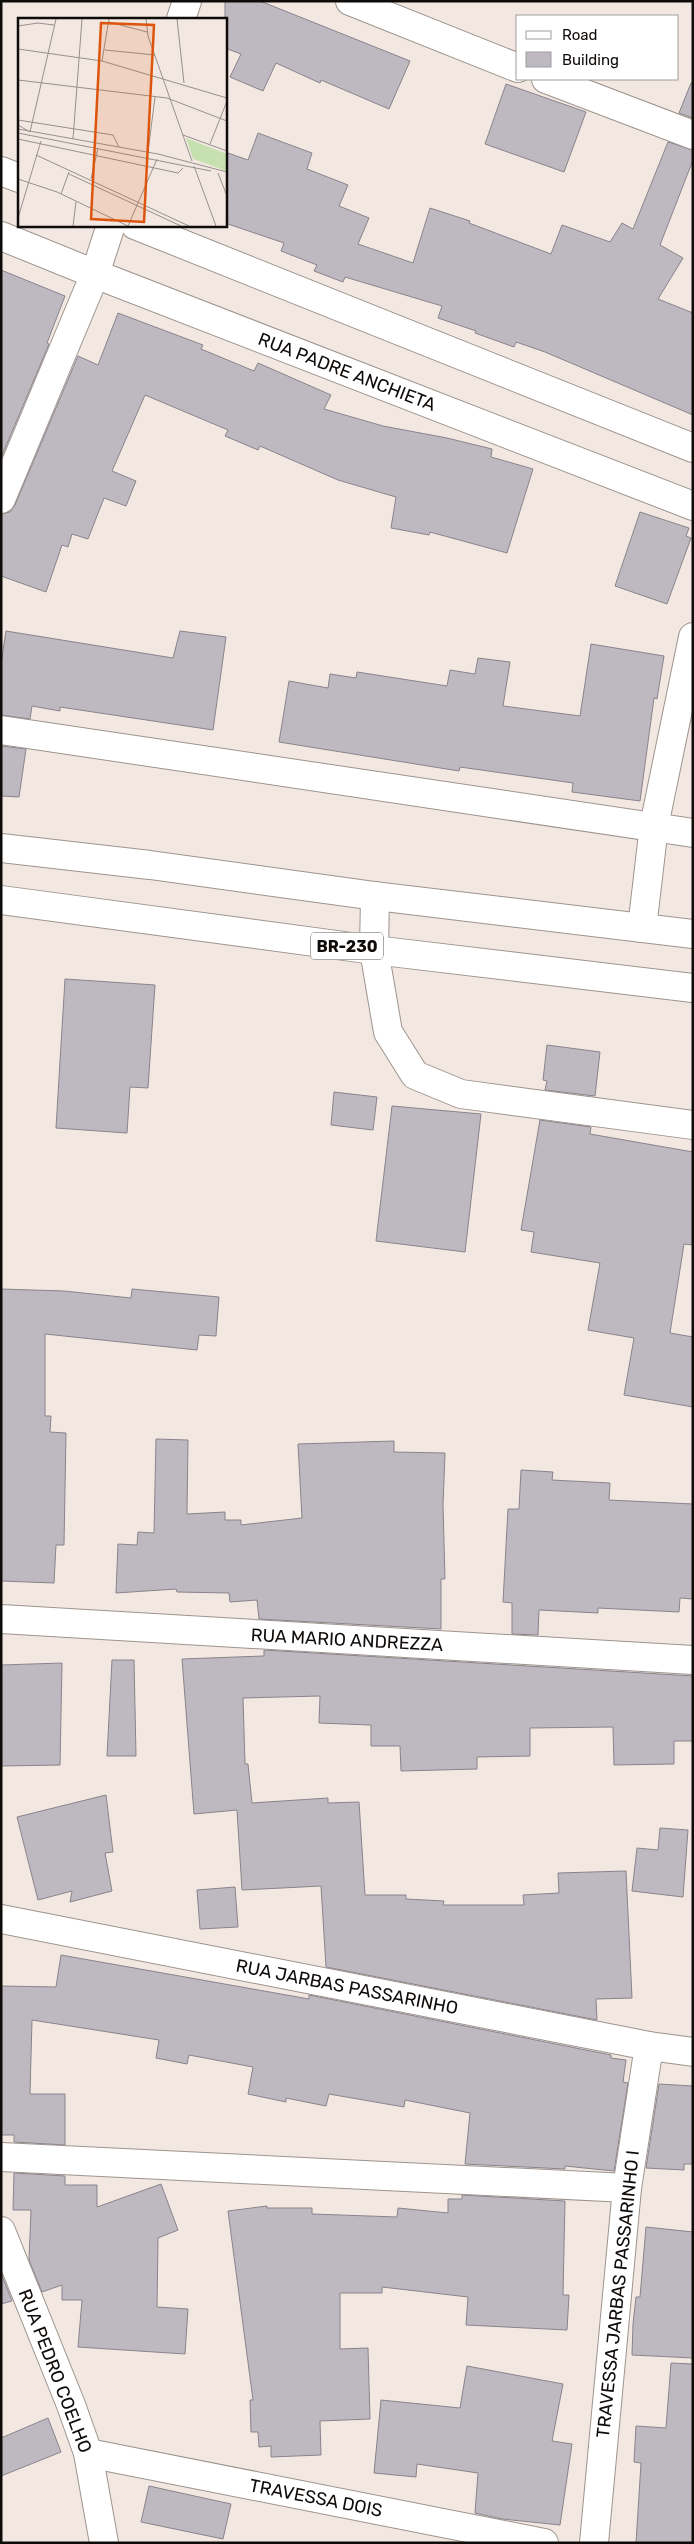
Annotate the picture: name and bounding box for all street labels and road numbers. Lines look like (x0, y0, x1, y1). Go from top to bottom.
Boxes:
street label: RUA PADRE ANCHIETA (255, 328, 439, 416)
road number: BR-230 (311, 932, 383, 959)
street label: RUA MARIO ANDREZZA (250, 1624, 444, 1656)
street label: RUA JARBAS PASSARINHO (234, 1955, 460, 2019)
street label: TRAVESSA JARBAS PASSARINHO I (592, 2149, 644, 2439)
street label: RUA PEDRO COELHO (14, 2286, 96, 2456)
street label: TRAVESSA DOIS (248, 2474, 384, 2522)

